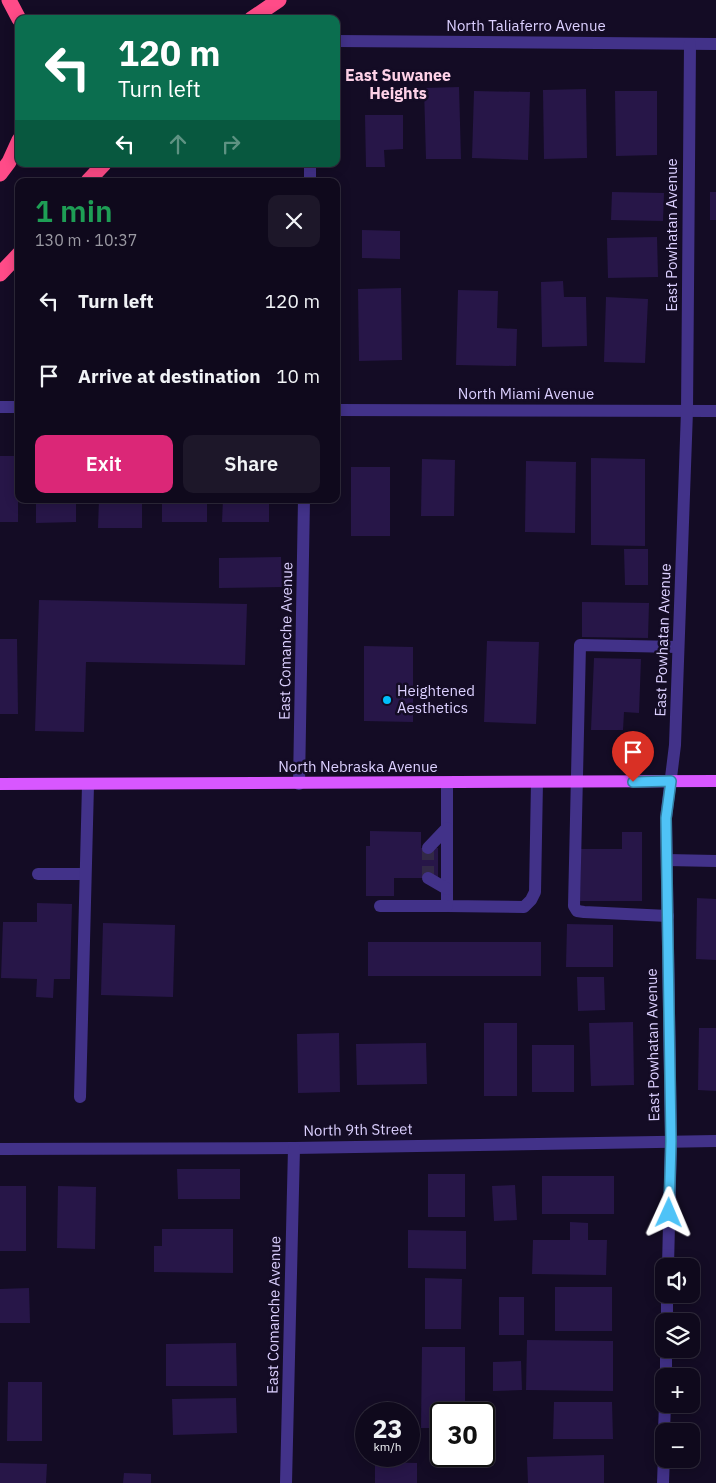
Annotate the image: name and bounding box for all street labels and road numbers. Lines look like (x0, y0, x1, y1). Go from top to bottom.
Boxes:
street label: North Taliaferro Avenue (446, 16, 606, 35)
street label: East Powhatan Avenue (662, 158, 681, 312)
street label: North Miami Avenue (458, 384, 594, 403)
street label: East Comanche Avenue (275, 562, 296, 720)
street label: East Powhatan Avenue (650, 563, 675, 717)
street label: North Nebraska Avenue (278, 757, 438, 776)
street label: East Powhatan Avenue (642, 968, 663, 1122)
street label: North 9th Street (303, 1119, 413, 1140)
street label: East Comanche Avenue (263, 1236, 284, 1394)

